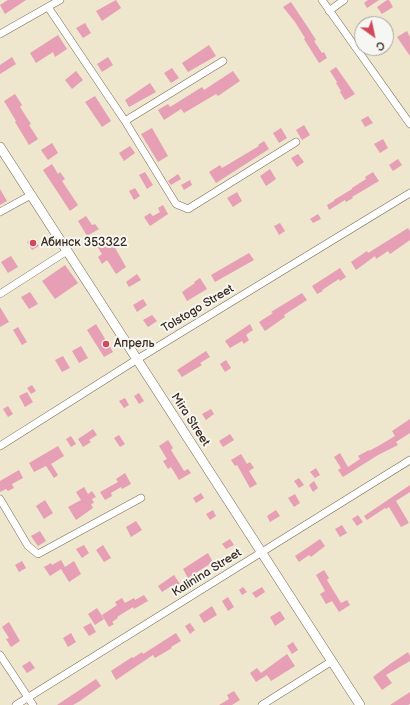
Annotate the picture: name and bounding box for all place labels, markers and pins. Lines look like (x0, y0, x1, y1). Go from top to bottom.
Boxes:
place label: Абинск 353322 (41, 236, 127, 250)
marker: Абинск 353322 (28, 238, 38, 248)
place label: Апрель (114, 337, 154, 351)
marker: Апрель (101, 339, 111, 349)

